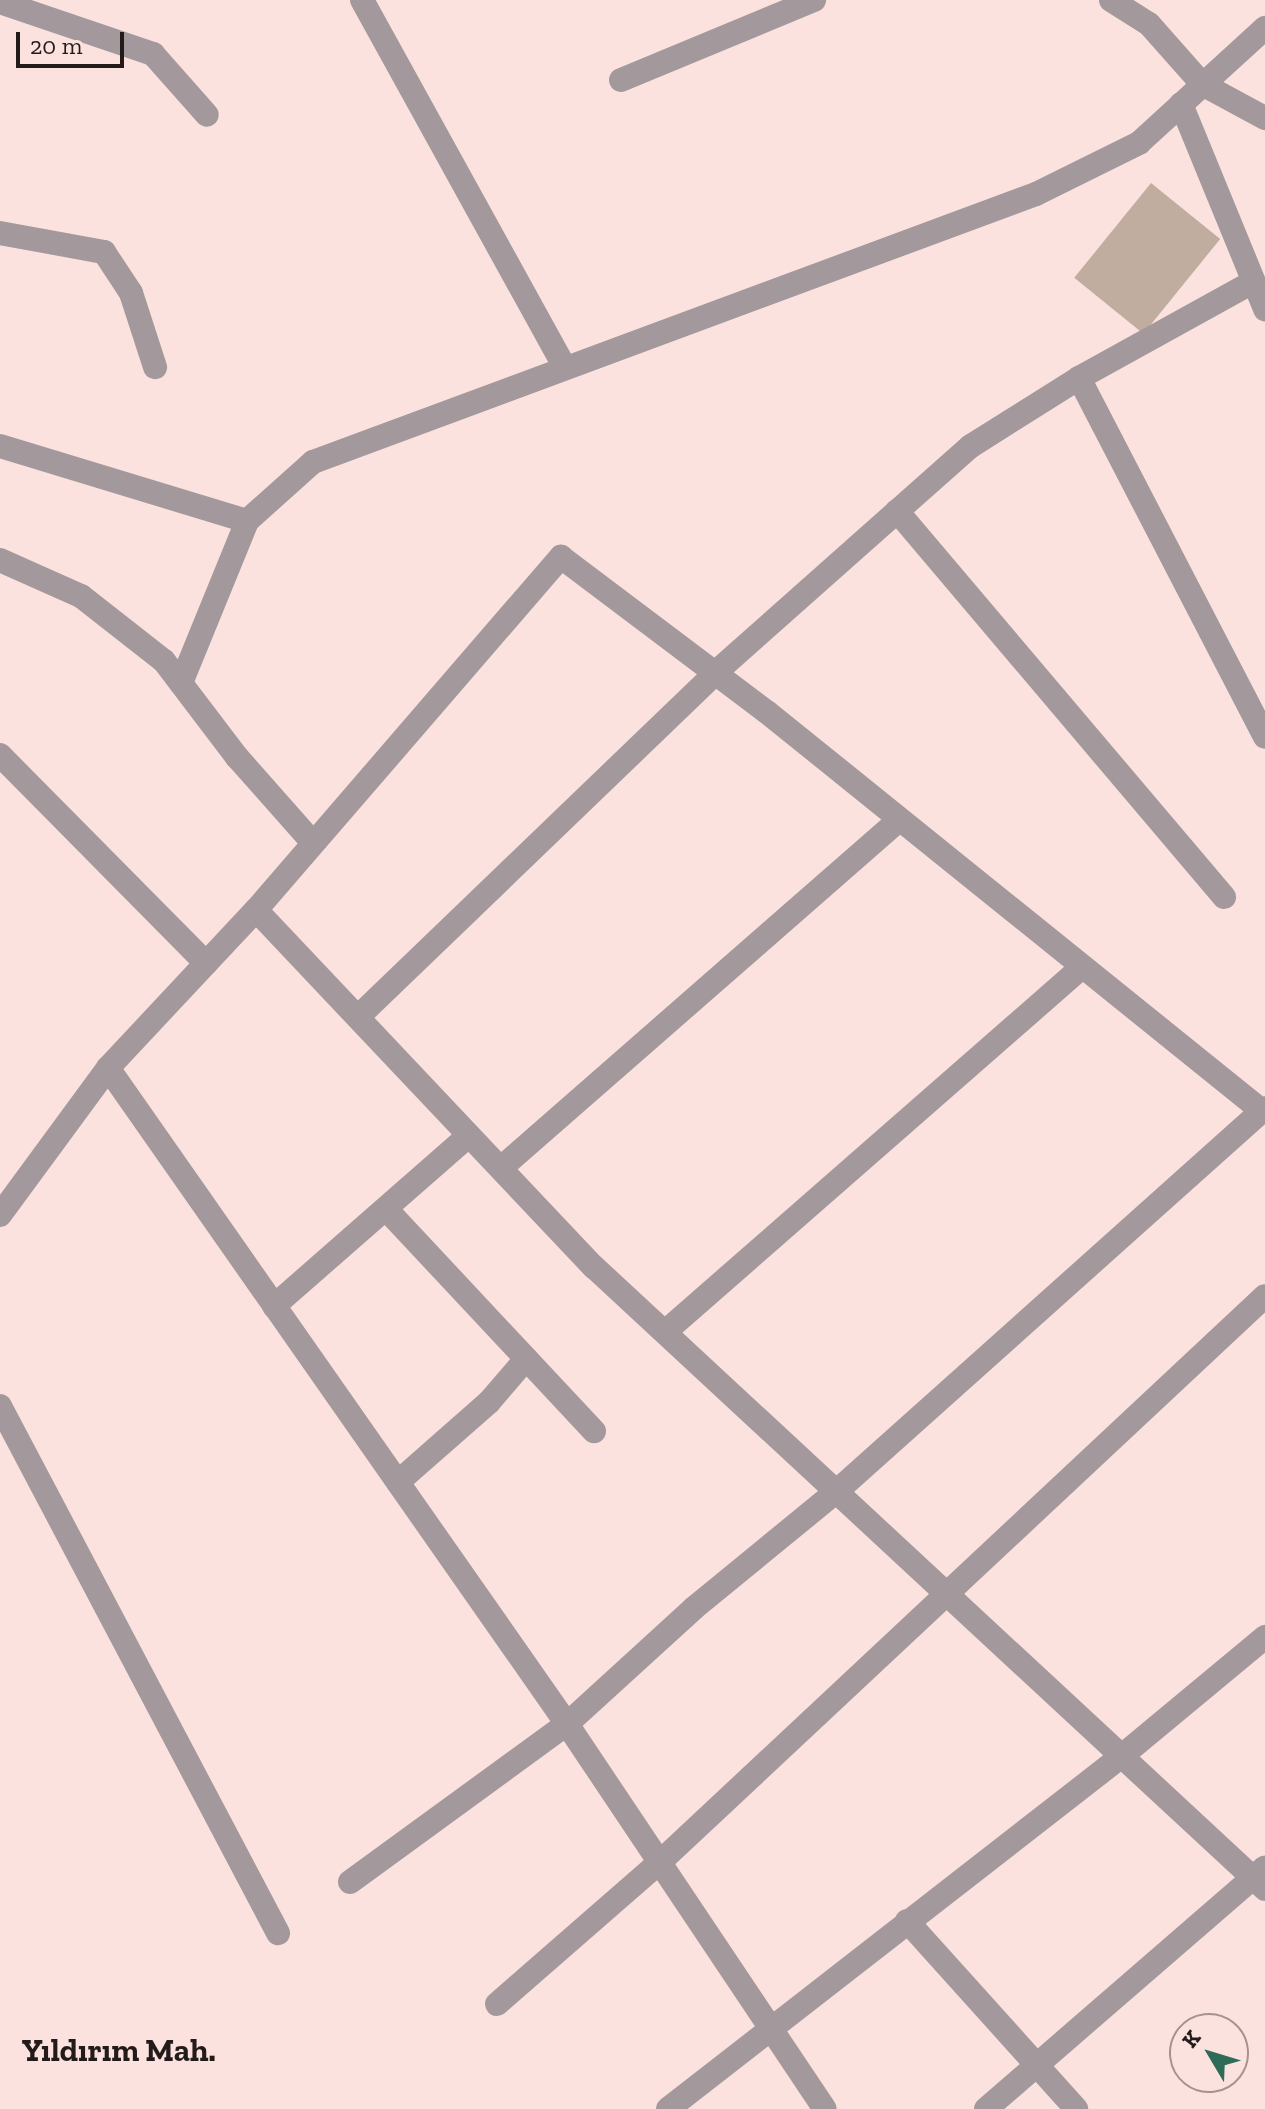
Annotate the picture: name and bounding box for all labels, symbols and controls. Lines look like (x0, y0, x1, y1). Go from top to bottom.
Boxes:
scale bar (20, 16, 128, 66)
text: 20 m (30, 31, 82, 60)
north arrow (1169, 2013, 1249, 2093)
text: K (1176, 2025, 1206, 2053)
district label: Yıldırım Mah. (22, 2031, 216, 2069)

